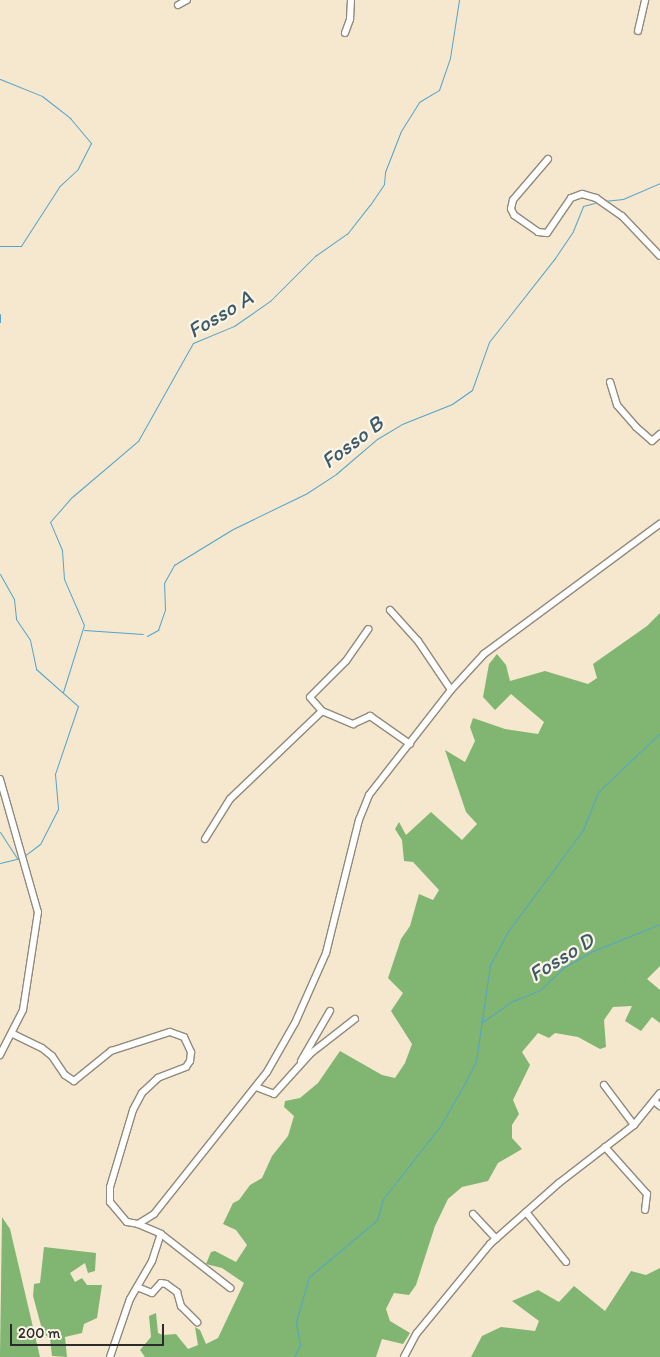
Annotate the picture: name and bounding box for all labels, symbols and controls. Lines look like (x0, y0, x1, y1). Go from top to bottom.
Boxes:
water label: Fosso A (183, 284, 257, 344)
water label: Fosso B (315, 410, 389, 474)
water label: Fosso D (523, 927, 599, 987)
scale bar (12, 1314, 166, 1346)
text: 200 m (18, 1324, 60, 1342)

